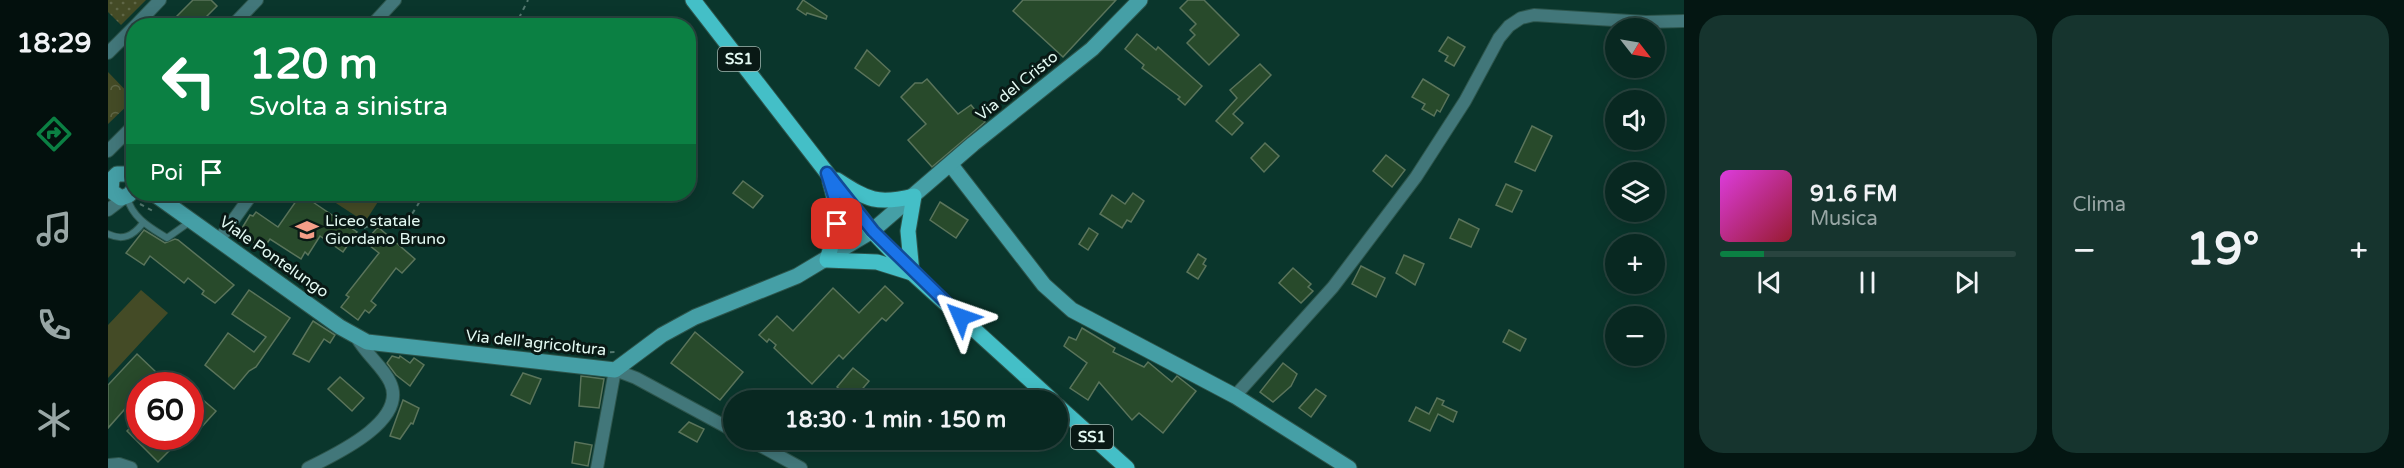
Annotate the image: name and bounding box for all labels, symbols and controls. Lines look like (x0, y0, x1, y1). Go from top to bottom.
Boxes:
north arrow (1605, 18, 1665, 78)
map controls (1605, 18, 1665, 366)
text: 18:29 (17, 27, 91, 60)
text: 120 m (249, 39, 378, 90)
icon: left (150, 42, 228, 120)
road number: SS1 (718, 47, 760, 71)
street label: Via del Cristo (972, 47, 1062, 125)
text: Svolta a sinistra (249, 90, 448, 123)
button: sound (1605, 90, 1665, 150)
icon: directions (33, 113, 75, 155)
icon: arrive (195, 156, 228, 189)
text: Poi (150, 160, 183, 186)
button: layers (1605, 162, 1665, 222)
text: 91.6 FM (1810, 181, 1898, 207)
text: Clima (2073, 193, 2126, 217)
pin (811, 198, 862, 249)
icon: arrive (820, 207, 853, 240)
text: Musica (1810, 207, 1878, 231)
icon: music (33, 208, 75, 250)
place label: Liceo statale Giordano Bruno (325, 211, 446, 249)
street label: Viale Pontelungo (215, 212, 333, 302)
school or university icon: Liceo statale Giordano Bruno (294, 217, 320, 243)
text: 19° (2186, 223, 2259, 277)
text: − (2073, 231, 2096, 270)
text: + (2349, 231, 2368, 270)
button: + (1605, 234, 1665, 294)
icon: previous (1753, 266, 1786, 299)
icon: pause (1851, 266, 1884, 299)
icon: next (1950, 266, 1983, 299)
position arrow (929, 285, 993, 349)
icon: phone (33, 304, 75, 346)
button: − (1605, 306, 1665, 366)
street label: Via dell'agricoltura (465, 326, 607, 360)
speed limit sign: 60 (126, 372, 204, 450)
icon: climate (33, 399, 75, 441)
text: 18:30 · 1 min · 150 m (785, 407, 1006, 433)
road number: SS1 (1071, 425, 1113, 449)

